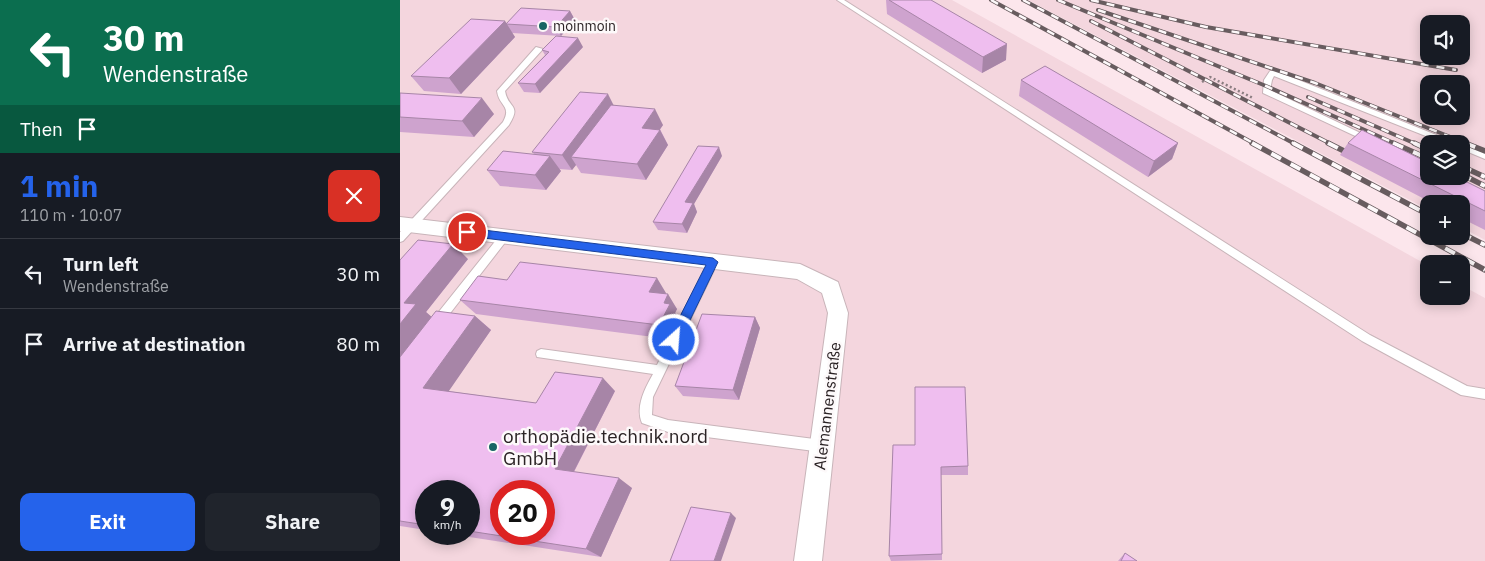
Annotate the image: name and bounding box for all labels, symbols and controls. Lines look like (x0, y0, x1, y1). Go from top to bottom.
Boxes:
text: 30 m (103, 15, 185, 61)
map controls (1420, 15, 1470, 305)
button: sound (1420, 15, 1470, 65)
place label: moinmoin (553, 17, 616, 35)
icon: left (20, 20, 85, 85)
marker: moinmoin (537, 20, 549, 32)
text: Wendenstraße (103, 59, 248, 88)
button: search (1420, 75, 1470, 125)
icon: arrive (73, 115, 101, 143)
text: Then (20, 117, 63, 141)
button: layers (1420, 135, 1470, 185)
text: 1 min (20, 166, 98, 205)
button: close (328, 170, 380, 222)
button: + (1420, 195, 1470, 245)
text: 110 m · 10:07 (20, 205, 122, 225)
pin (446, 211, 488, 253)
icon: arrive (453, 218, 481, 246)
text: Turn left (63, 252, 139, 276)
button: − (1420, 255, 1470, 305)
icon: left (20, 260, 48, 288)
text: 30 m (336, 262, 380, 286)
text: Wendenstraße (63, 276, 169, 296)
position arrow (647, 313, 699, 365)
icon: arrive (20, 330, 48, 358)
text: Arrive at destination (63, 332, 246, 356)
text: 80 m (336, 332, 380, 356)
street label: Alemannenstraße (809, 341, 845, 471)
place label: orthopädie.technik.nord GmbH (503, 424, 708, 470)
marker: orthopädie.technik.nord GmbH (487, 441, 499, 453)
speed limit sign: 20 (490, 480, 555, 545)
text: 9 (440, 490, 455, 523)
button: Exit (20, 493, 195, 551)
button: Share (205, 493, 380, 551)
text: km/h (433, 517, 462, 532)

